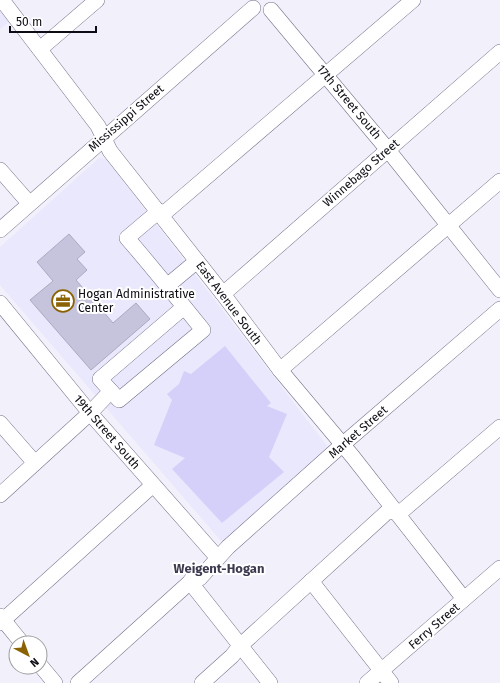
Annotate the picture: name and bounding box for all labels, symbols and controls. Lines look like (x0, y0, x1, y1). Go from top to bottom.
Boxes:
scale bar (10, 8, 96, 34)
text: 50 m (16, 15, 42, 29)
street label: 17th Street South (314, 62, 384, 142)
street label: Mississippi Street (86, 81, 167, 154)
street label: Winnebago Street (320, 136, 402, 210)
street label: East Avenue South (193, 259, 265, 347)
place label: Hogan Administrative Center (78, 287, 195, 315)
office icon: Hogan Administrative Center (50, 288, 76, 314)
street label: 19th Street South (71, 392, 143, 472)
street label: Market Street (326, 402, 391, 461)
district label: Weigent-Hogan (174, 561, 264, 576)
street label: Ferry Street (406, 600, 463, 652)
north arrow (8, 635, 48, 675)
text: N (27, 655, 41, 669)

